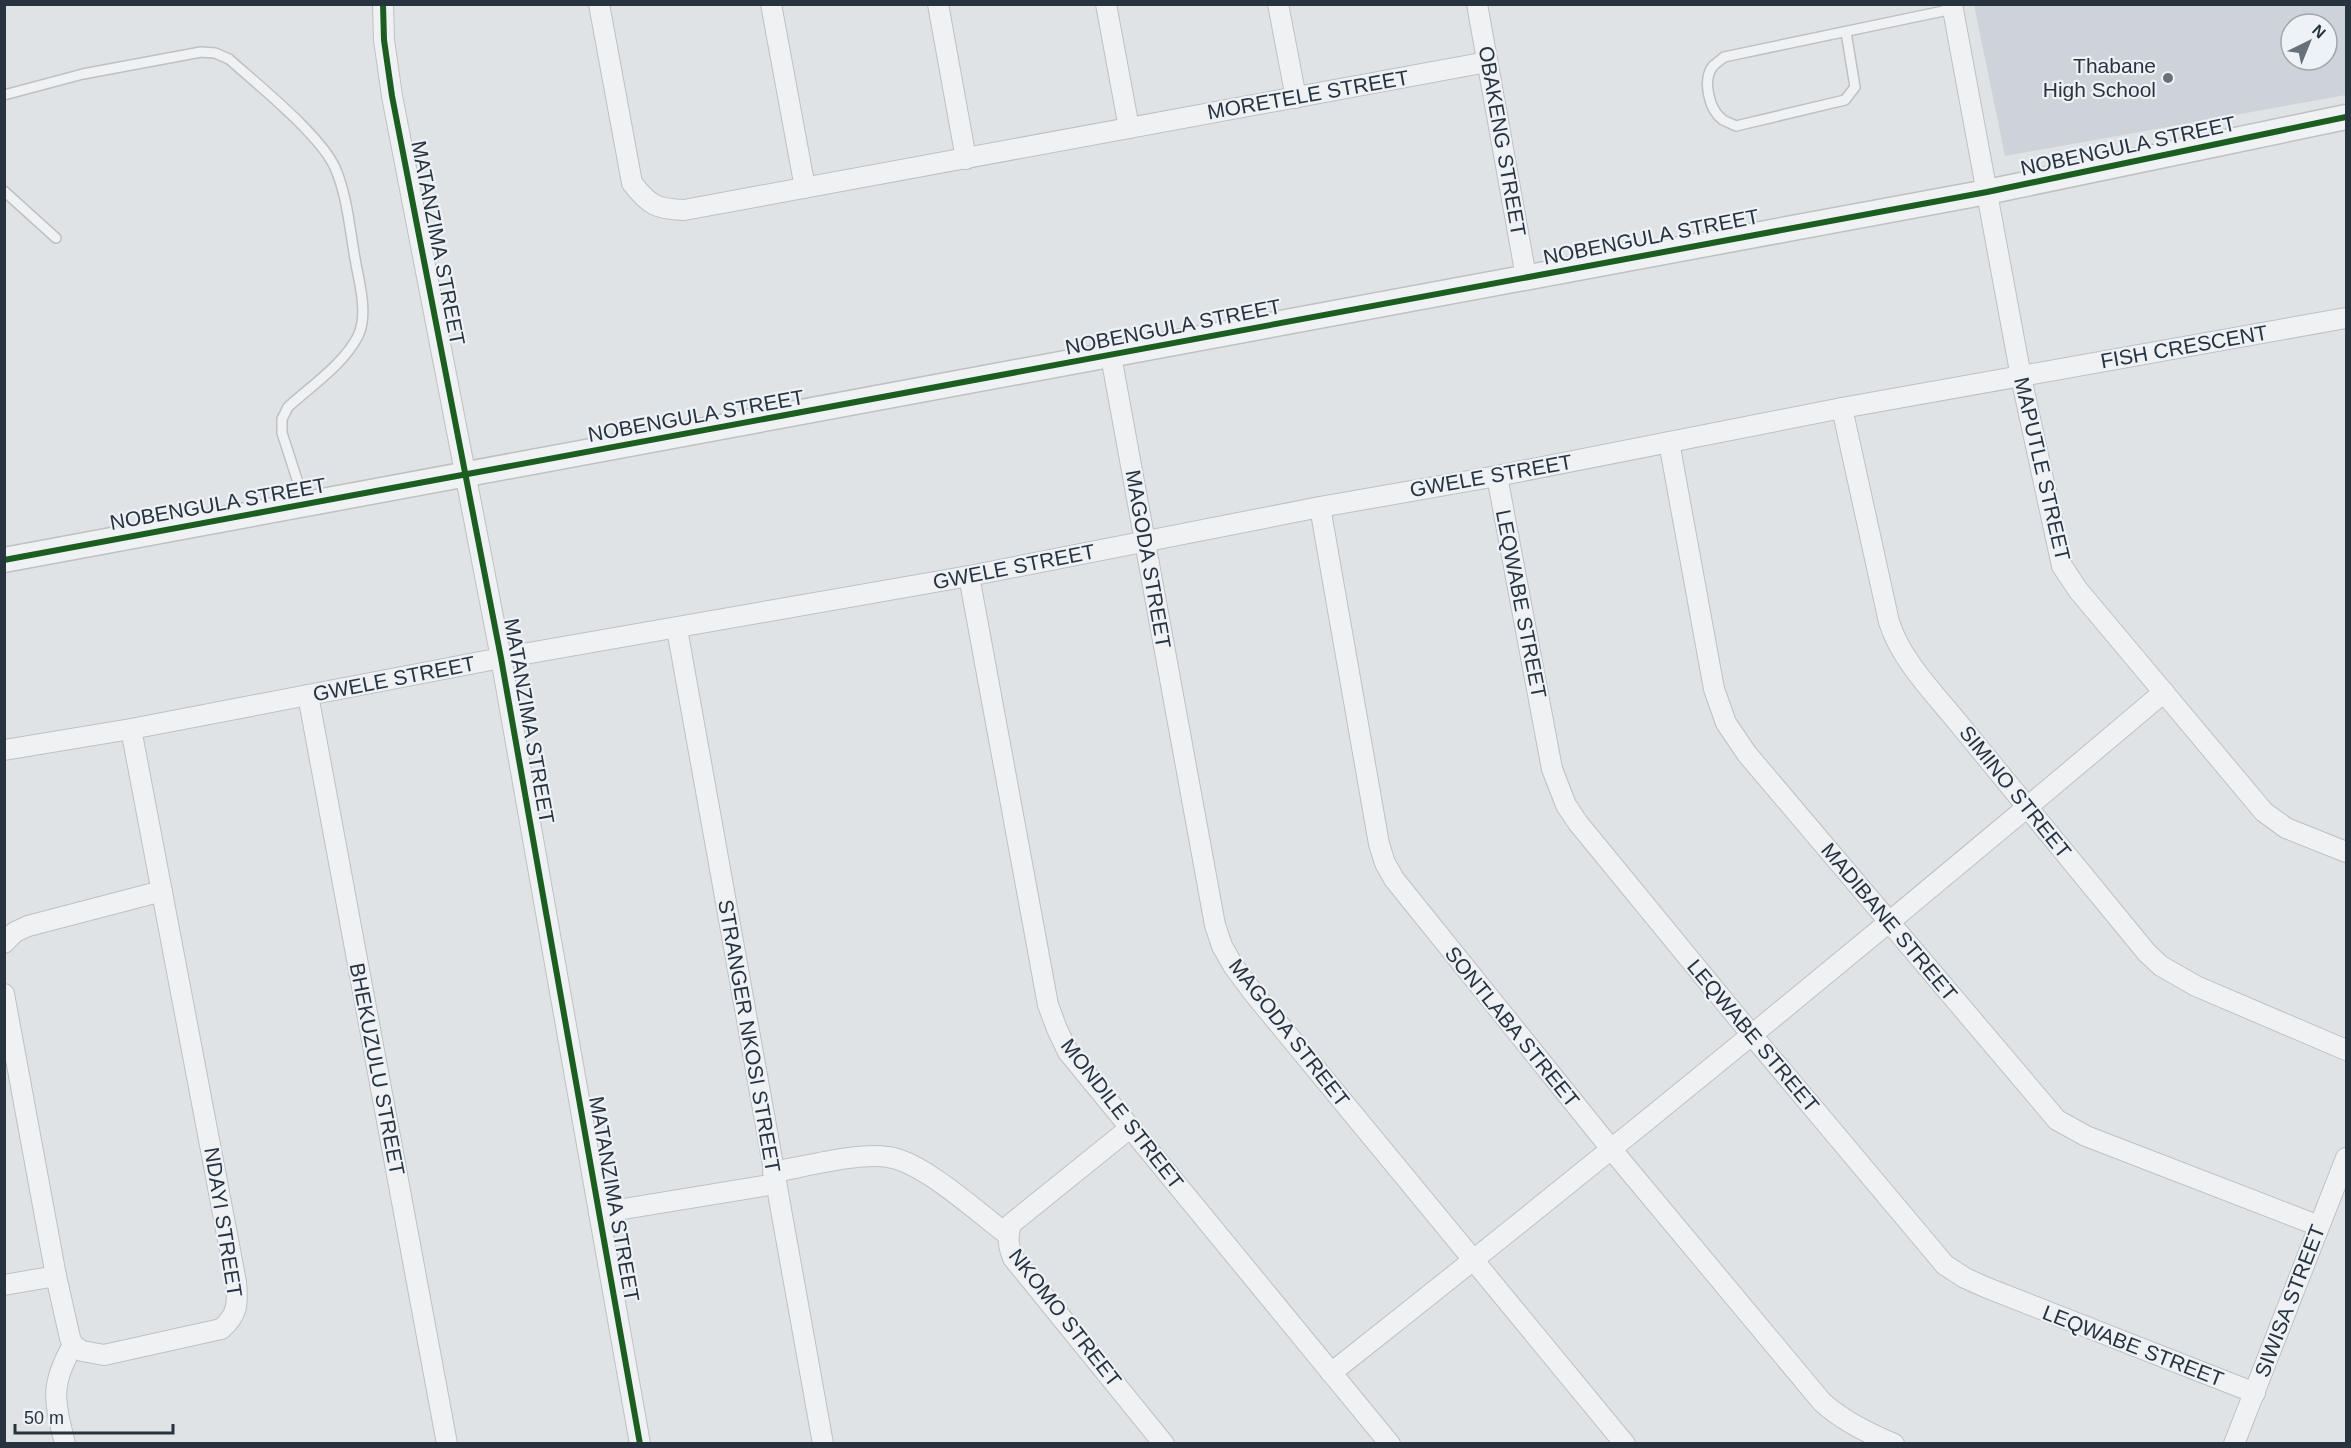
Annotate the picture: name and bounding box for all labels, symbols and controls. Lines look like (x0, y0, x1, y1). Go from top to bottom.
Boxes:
north arrow (2279, 12, 2339, 72)
text: N (2309, 21, 2329, 42)
street label: OBAKENG STREET (1474, 44, 1531, 238)
place label: Thabane High School (2043, 54, 2156, 101)
street label: MORETELE STREET (1205, 65, 1411, 124)
marker: Thabane High School (2161, 71, 2175, 85)
street label: NOBENGULA STREET (2018, 111, 2238, 180)
street label: MATANZIMA STREET (407, 139, 470, 347)
street label: NOBENGULA STREET (1541, 204, 1761, 269)
street label: NOBENGULA STREET (1063, 294, 1283, 359)
street label: FISH CRESCENT (2099, 320, 2269, 373)
street label: MAPUTLE STREET (2010, 375, 2075, 563)
street label: NOBENGULA STREET (586, 385, 806, 446)
street label: GWELE STREET (1408, 450, 1574, 501)
street label: MAGODA STREET (1121, 468, 1176, 650)
street label: NOBENGULA STREET (108, 473, 328, 534)
street label: LEQWABE STREET (1492, 508, 1551, 700)
street label: GWELE STREET (931, 539, 1097, 593)
street label: MATANZIMA STREET (500, 616, 559, 826)
street label: GWELE STREET (311, 651, 477, 705)
street label: SIMINO STREET (1955, 721, 2076, 863)
street label: MADIBANE STREET (1817, 838, 1962, 1005)
street label: STRANGER NKOSI STREET (714, 898, 785, 1174)
street label: SONTLABA STREET (1441, 942, 1584, 1112)
street label: MAGODA STREET (1225, 954, 1354, 1111)
street label: LEQWABE STREET (1683, 955, 1824, 1117)
street label: BHEKUZULU STREET (346, 961, 409, 1177)
street label: MONDILE STREET (1057, 1034, 1188, 1194)
street label: MATANZIMA STREET (585, 1094, 644, 1304)
street label: NDAYI STREET (200, 1145, 247, 1299)
street label: SIWISA STREET (2250, 1221, 2329, 1380)
street label: NKOMO STREET (1005, 1244, 1126, 1391)
street label: LEQWABE STREET (2040, 1300, 2227, 1391)
scale bar (15, 1397, 172, 1435)
text: 50 m (24, 1408, 64, 1428)

